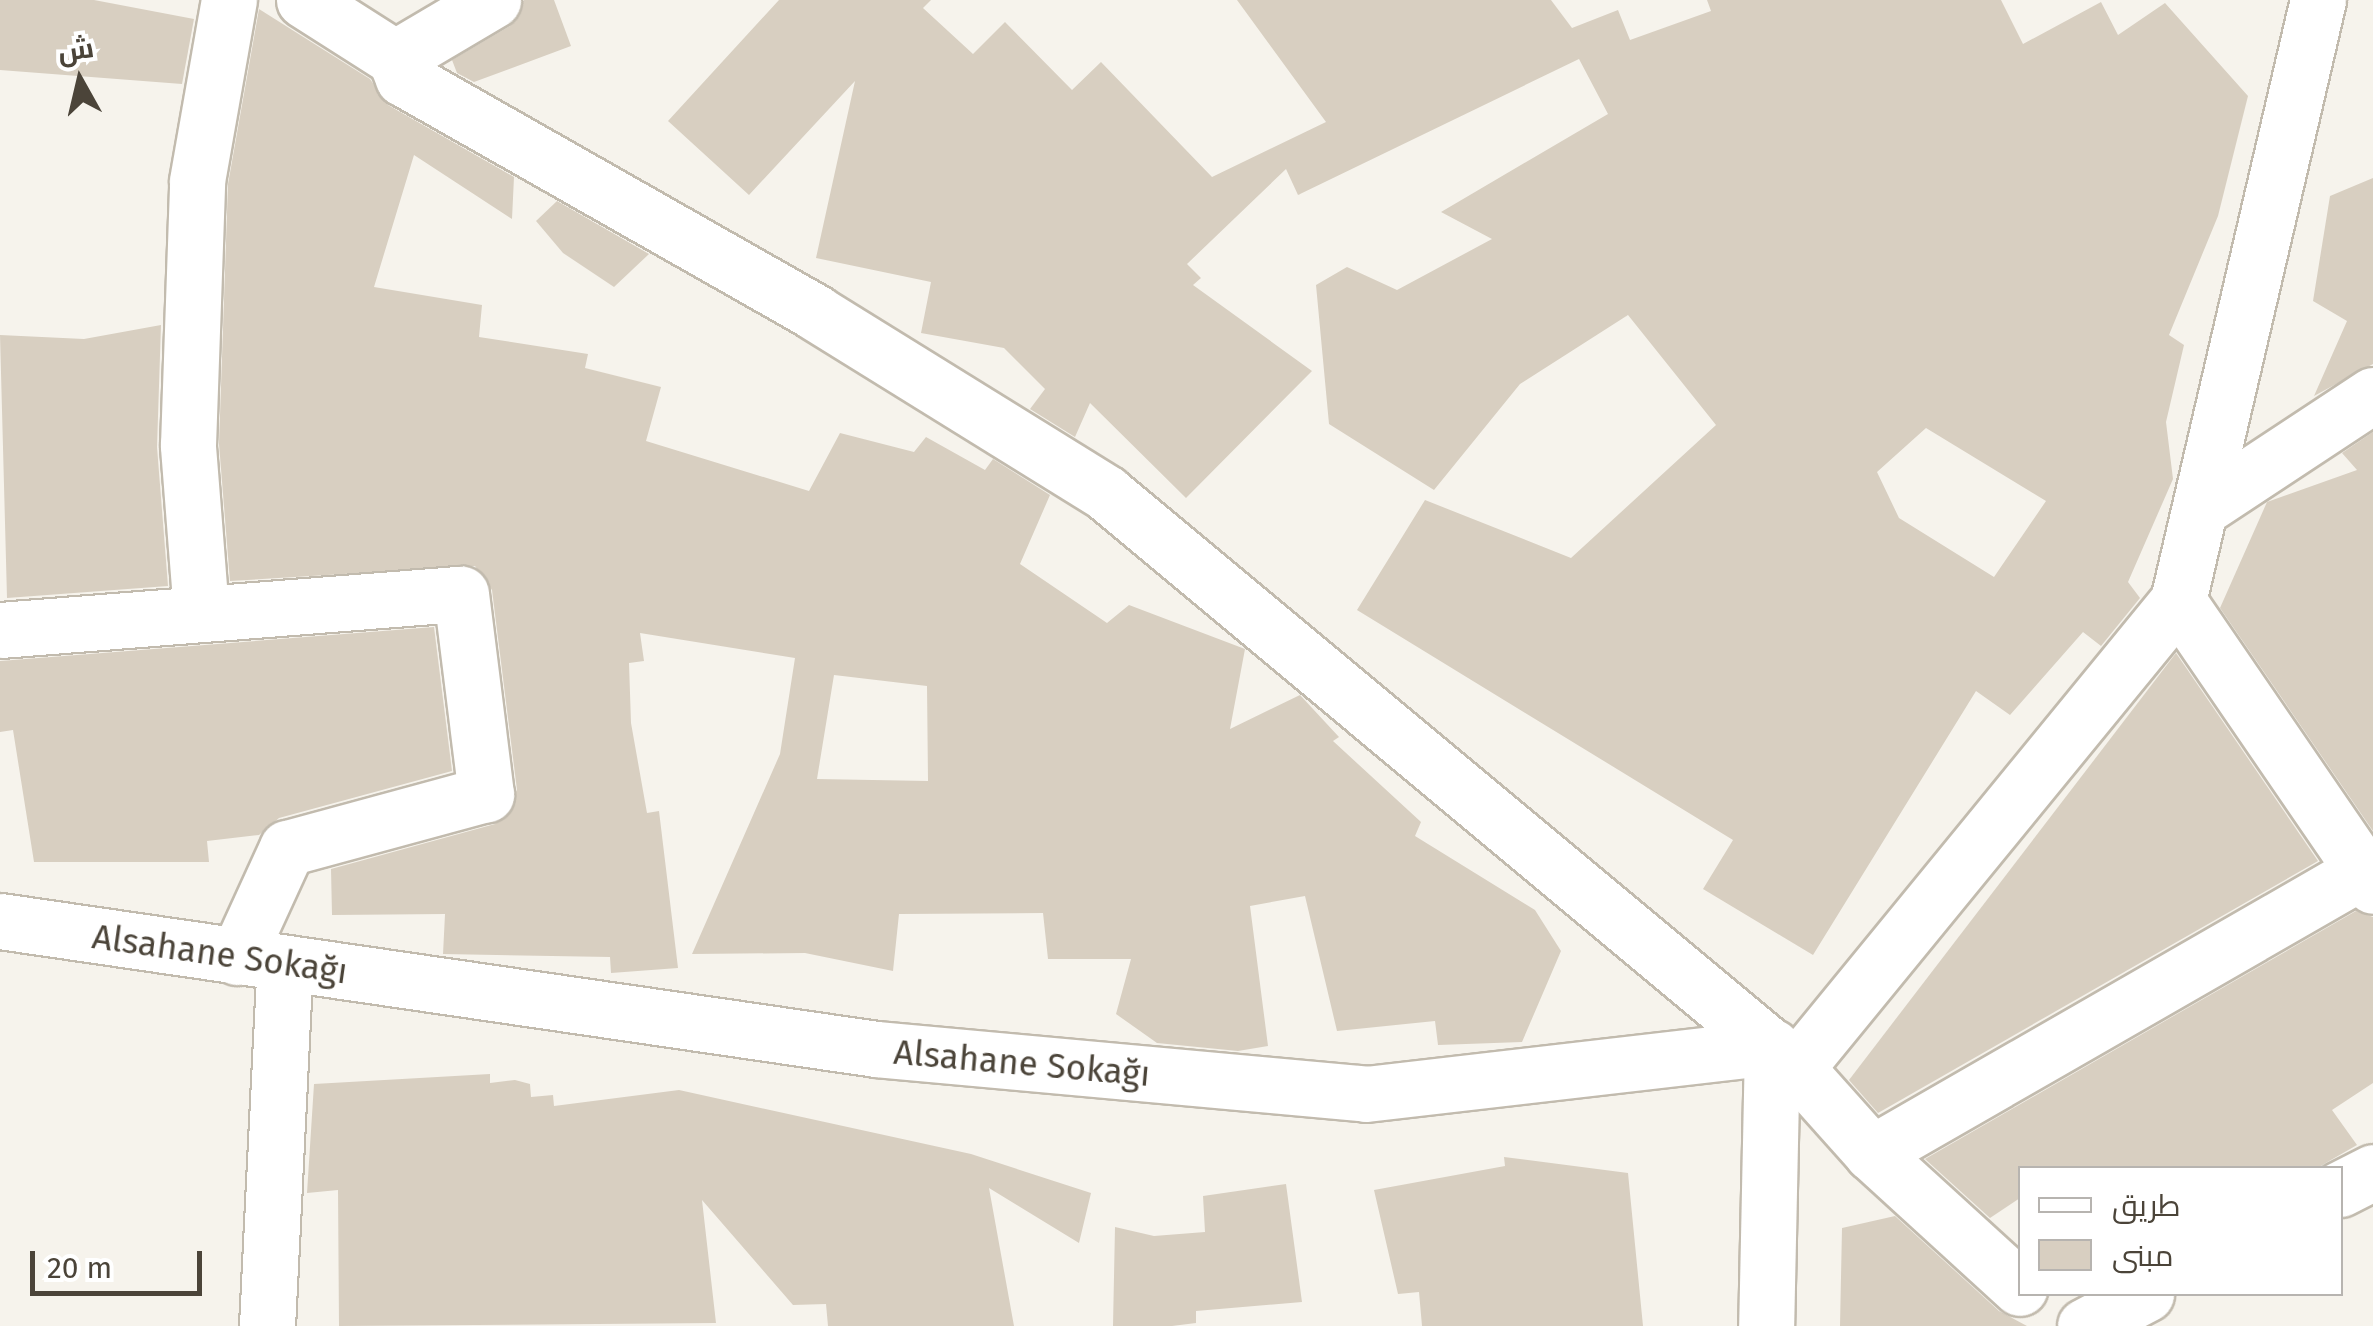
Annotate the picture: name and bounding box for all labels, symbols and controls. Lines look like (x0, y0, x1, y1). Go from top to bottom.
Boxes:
north arrow (30, 30, 130, 130)
text: ش (56, 31, 96, 69)
street label: Alsahane Sokağı (90, 915, 350, 993)
street label: Alsahane Sokağı (892, 1031, 1152, 1095)
legend (2018, 1166, 2343, 1296)
text: طريق (2112, 1188, 2181, 1224)
scale bar (35, 1231, 208, 1293)
text: مبنى (2112, 1238, 2173, 1274)
text: 20 m (47, 1250, 112, 1286)

